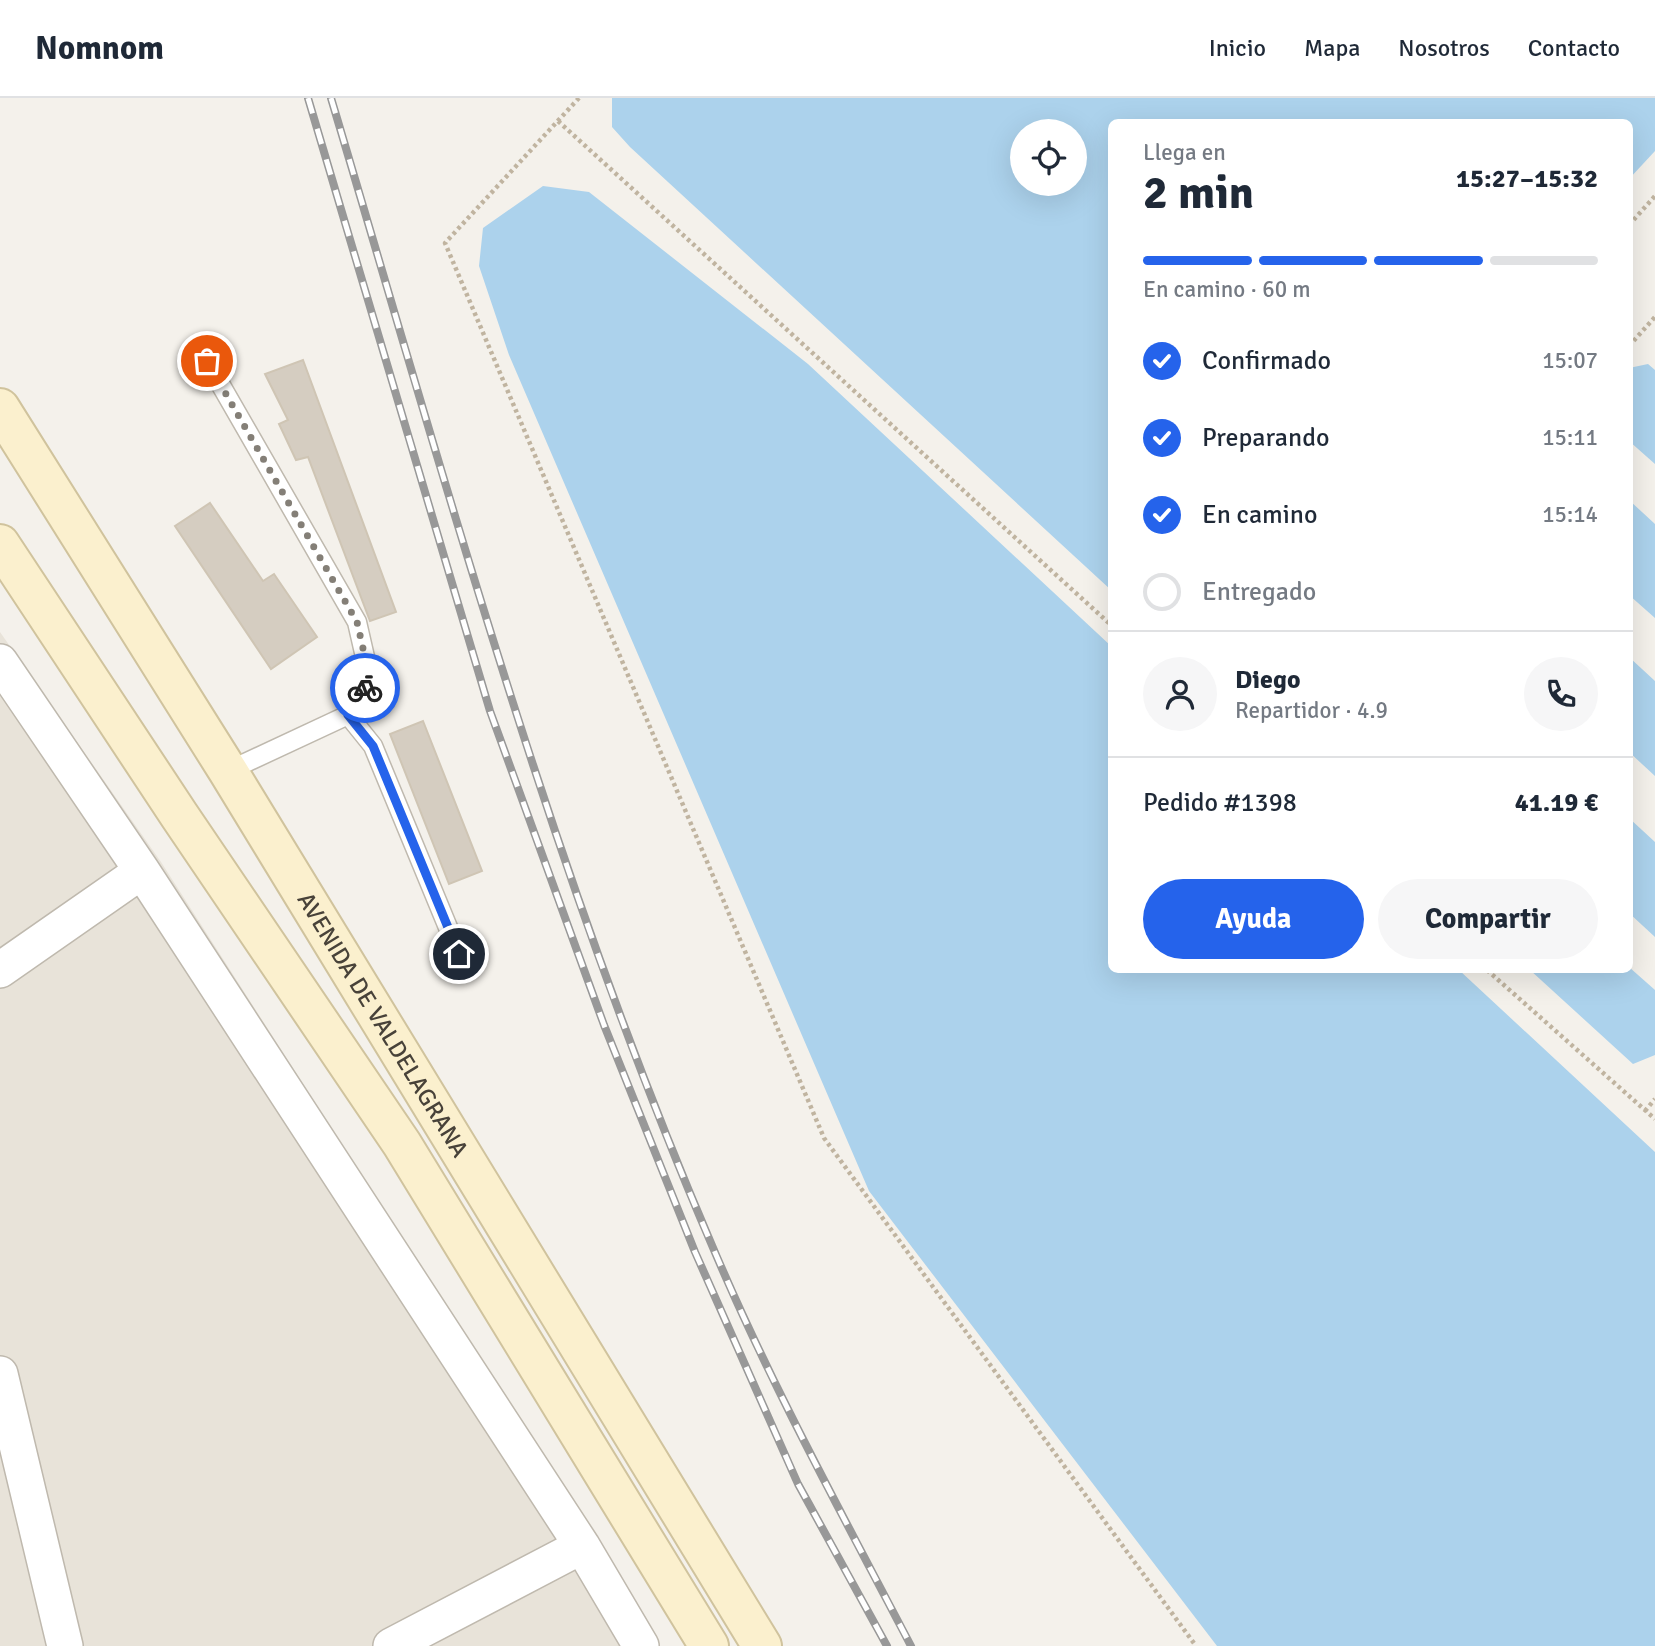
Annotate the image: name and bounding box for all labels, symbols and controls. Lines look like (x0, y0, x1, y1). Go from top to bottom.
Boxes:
text: Nomnom (35, 28, 164, 69)
text: Inicio (1209, 33, 1266, 63)
text: Mapa (1304, 33, 1360, 63)
text: Nosotros (1398, 33, 1490, 63)
text: Contacto (1528, 33, 1620, 63)
map controls (1010, 119, 1087, 196)
button: locate (1010, 119, 1087, 196)
text: Llega en (1143, 138, 1226, 167)
text: 15:27–15:32 (1456, 163, 1598, 195)
text: 2 min (1143, 165, 1254, 221)
text: En camino · 60 m (1143, 275, 1311, 304)
pin (177, 331, 237, 391)
icon: bag (188, 342, 226, 380)
icon: check (1143, 342, 1181, 380)
text: Confirmado (1202, 345, 1331, 377)
text: 15:07 (1542, 346, 1598, 375)
icon: check (1143, 419, 1181, 457)
text: Preparando (1202, 422, 1329, 454)
text: 15:11 (1542, 423, 1598, 452)
icon: check (1143, 496, 1181, 534)
text: En camino (1202, 499, 1318, 531)
text: 15:14 (1542, 500, 1598, 529)
text: Entregado (1202, 576, 1316, 608)
courier (330, 653, 400, 723)
button: person (1143, 657, 1217, 731)
button: phone (1524, 657, 1598, 731)
text: Diego (1235, 664, 1301, 696)
icon: bike (346, 669, 384, 707)
text: Repartidor · 4.9 (1235, 696, 1388, 725)
text: Pedido #1398 (1143, 787, 1297, 819)
text: 41.19 € (1515, 787, 1598, 819)
button: Ayuda (1143, 879, 1364, 959)
button: Compartir (1378, 879, 1598, 959)
street label: AVENIDA DE VALDELAGRANA (291, 887, 475, 1163)
pin (429, 924, 489, 984)
icon: home (440, 935, 478, 973)

